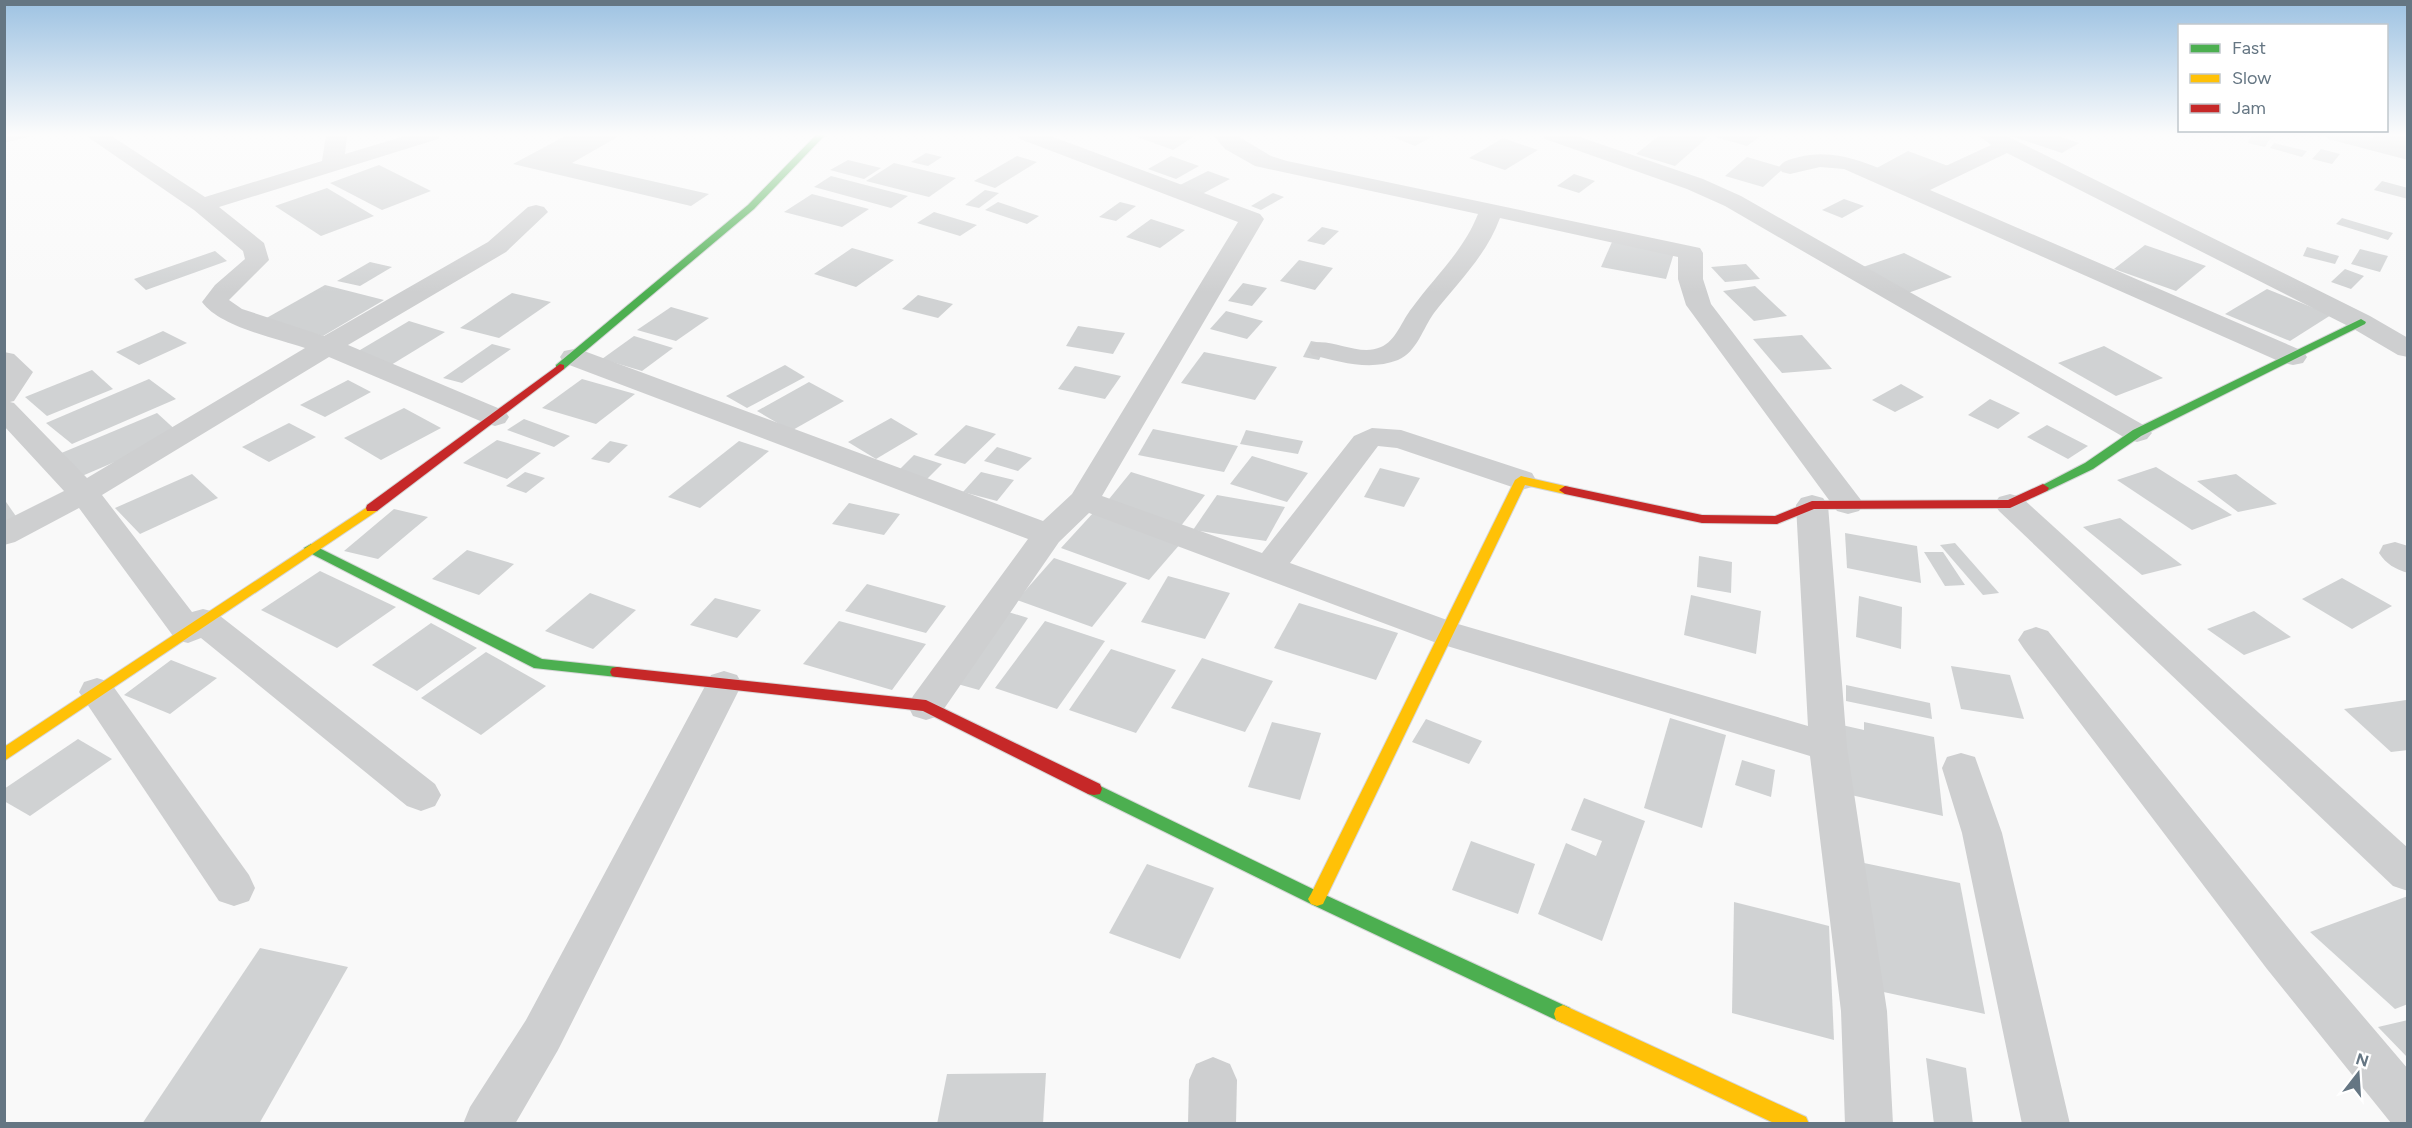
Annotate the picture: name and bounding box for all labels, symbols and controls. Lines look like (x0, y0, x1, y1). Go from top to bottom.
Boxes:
legend (2178, 24, 2388, 132)
text: Fast (2232, 37, 2266, 59)
text: Slow (2232, 67, 2271, 89)
text: Jam (2232, 97, 2266, 119)
north arrow (2328, 1044, 2388, 1104)
text: N (2354, 1049, 2371, 1071)

